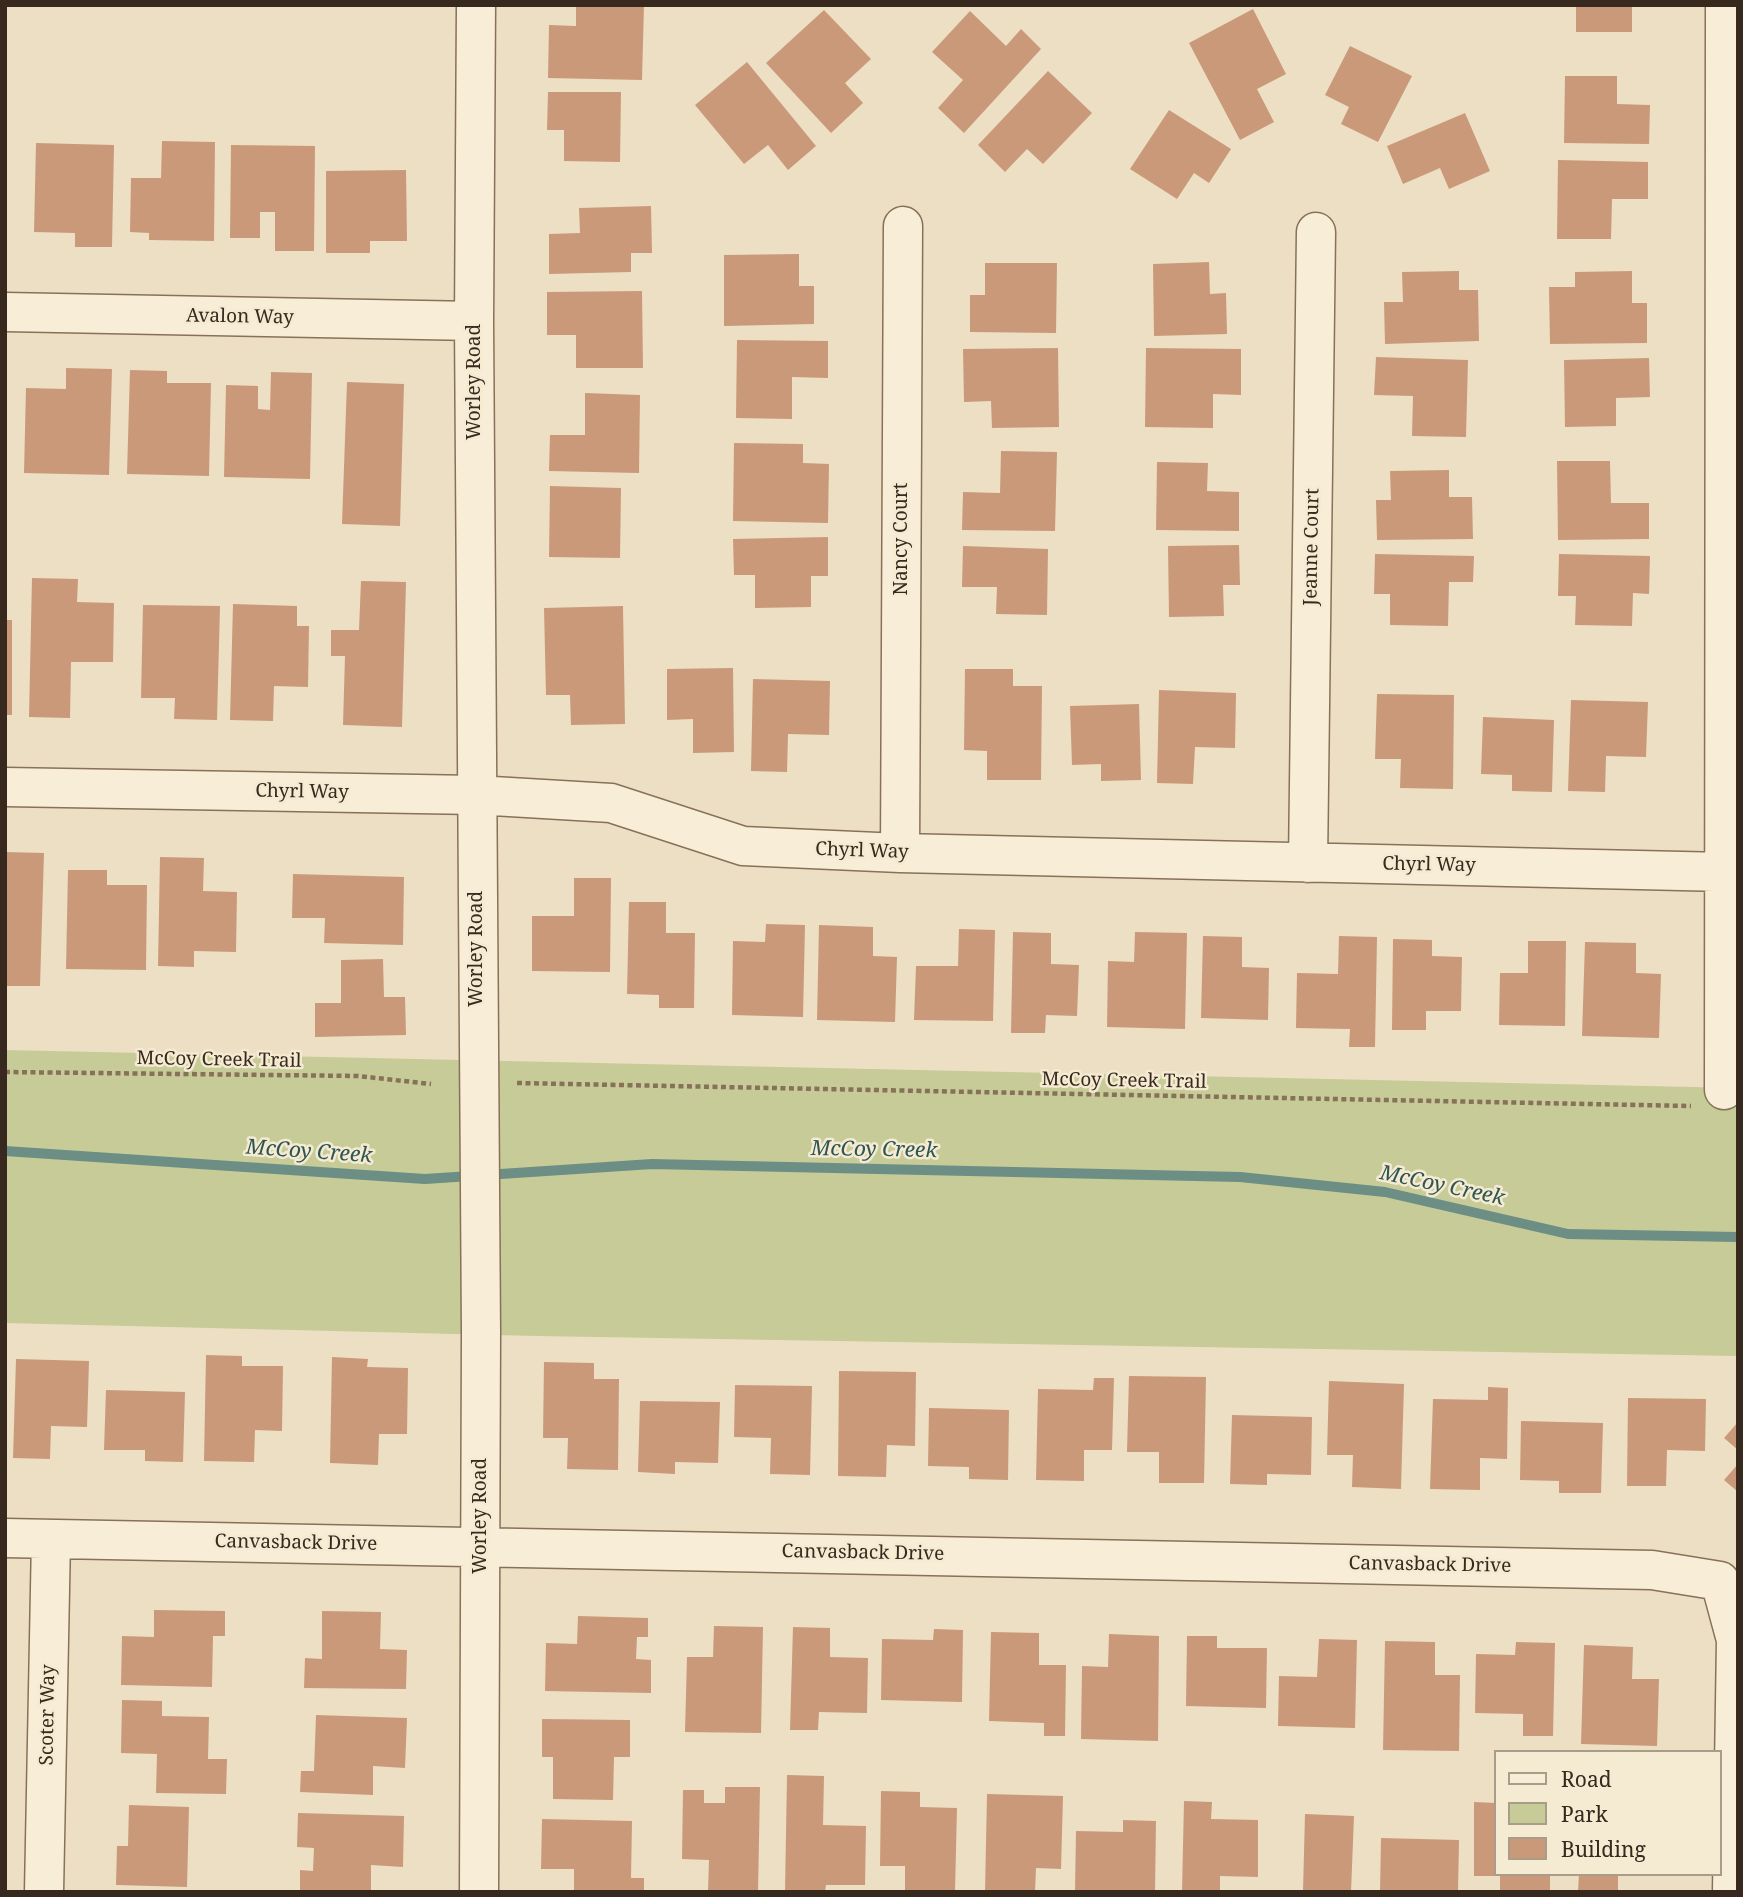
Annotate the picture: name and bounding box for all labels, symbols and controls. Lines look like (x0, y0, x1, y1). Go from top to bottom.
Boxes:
street label: Avalon Way (186, 305, 294, 329)
street label: Worley Road (464, 324, 486, 440)
street label: Nancy Court (891, 483, 913, 595)
street label: Jeanne Court (1300, 488, 1324, 606)
street label: Chyrl Way (255, 780, 349, 804)
street label: Chyrl Way (815, 838, 909, 864)
street label: Chyrl Way (1382, 853, 1476, 877)
street label: Worley Road (466, 891, 488, 1007)
street label: McCoy Creek Trail (136, 1047, 302, 1073)
street label: McCoy Creek Trail (1041, 1068, 1207, 1094)
water label: McCoy Creek (245, 1135, 373, 1169)
water label: McCoy Creek (811, 1136, 937, 1164)
water label: McCoy Creek (1378, 1161, 1506, 1211)
street label: Worley Road (470, 1458, 492, 1574)
street label: Canvasback Drive (214, 1530, 378, 1556)
street label: Canvasback Drive (781, 1540, 945, 1566)
street label: Canvasback Drive (1348, 1552, 1512, 1578)
street label: Scoter Way (36, 1664, 60, 1766)
legend (1494, 1750, 1722, 1876)
text: Road (1561, 1765, 1612, 1793)
text: Park (1561, 1800, 1608, 1828)
text: Building (1561, 1835, 1646, 1863)

